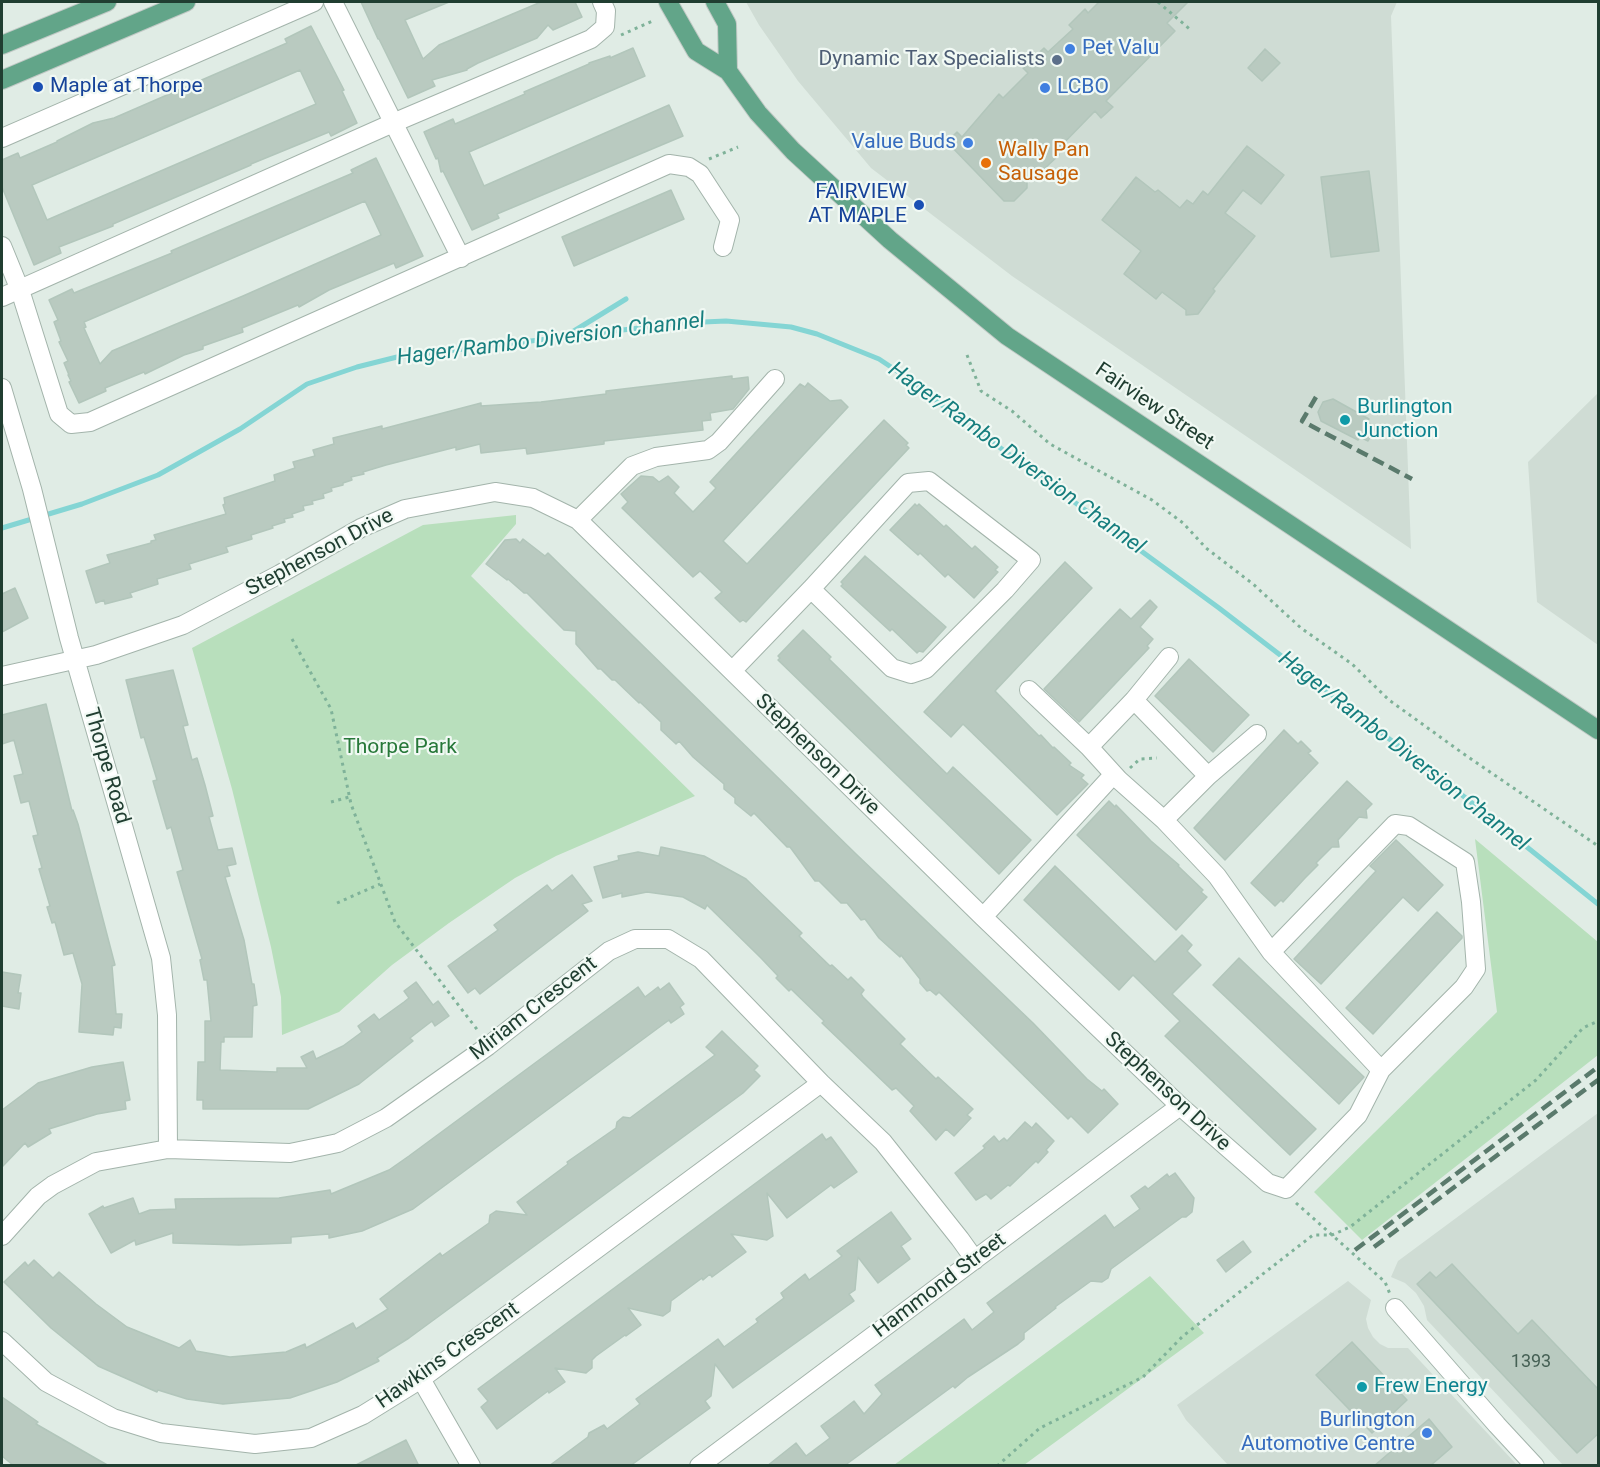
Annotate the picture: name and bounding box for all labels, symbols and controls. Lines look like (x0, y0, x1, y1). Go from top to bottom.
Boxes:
place label: Pet Valu (1082, 36, 1159, 62)
marker: Pet Valu (1063, 42, 1077, 56)
place label: Dynamic Tax Specialists (818, 47, 1045, 73)
marker: Dynamic Tax Specialists (1050, 53, 1064, 67)
place label: Maple at Thorpe (50, 74, 203, 100)
place label: LCBO (1057, 75, 1109, 101)
marker: Maple at Thorpe (31, 80, 45, 94)
marker: LCBO (1038, 81, 1052, 95)
place label: Value Buds (851, 130, 956, 156)
marker: Value Buds (961, 136, 975, 150)
place label: Wally Pan Sausage (998, 138, 1089, 188)
marker: Wally Pan Sausage (979, 156, 993, 170)
place label: FAIRVIEW AT MAPLE (808, 180, 907, 230)
marker: FAIRVIEW AT MAPLE (912, 198, 926, 212)
water label: Hager/Rambo Diversion Channel (396, 308, 706, 372)
water label: Hager/Rambo Diversion Channel (883, 357, 1149, 561)
street label: Fairview Street (1090, 358, 1218, 456)
place label: Burlington Junction (1357, 395, 1453, 445)
marker: Burlington Junction (1338, 413, 1352, 427)
street label: Stephenson Drive (242, 504, 398, 602)
water label: Hager/Rambo Diversion Channel (1273, 646, 1533, 858)
street label: Stephenson Drive (749, 689, 885, 821)
street label: Thorpe Road (77, 705, 135, 827)
park label: Thorpe Park (343, 735, 457, 761)
street label: Miriam Crescent (466, 952, 602, 1066)
street label: Stephenson Drive (1099, 1027, 1235, 1157)
street label: Hammond Street (869, 1228, 1011, 1344)
street label: Hawkins Crescent (372, 1297, 524, 1415)
house number: 1393 (1511, 1351, 1551, 1373)
place label: Frew Energy (1374, 1374, 1488, 1400)
marker: Frew Energy (1355, 1380, 1369, 1394)
place label: Burlington Automotive Centre (1241, 1408, 1415, 1458)
marker: Burlington Automotive Centre (1420, 1426, 1434, 1440)

